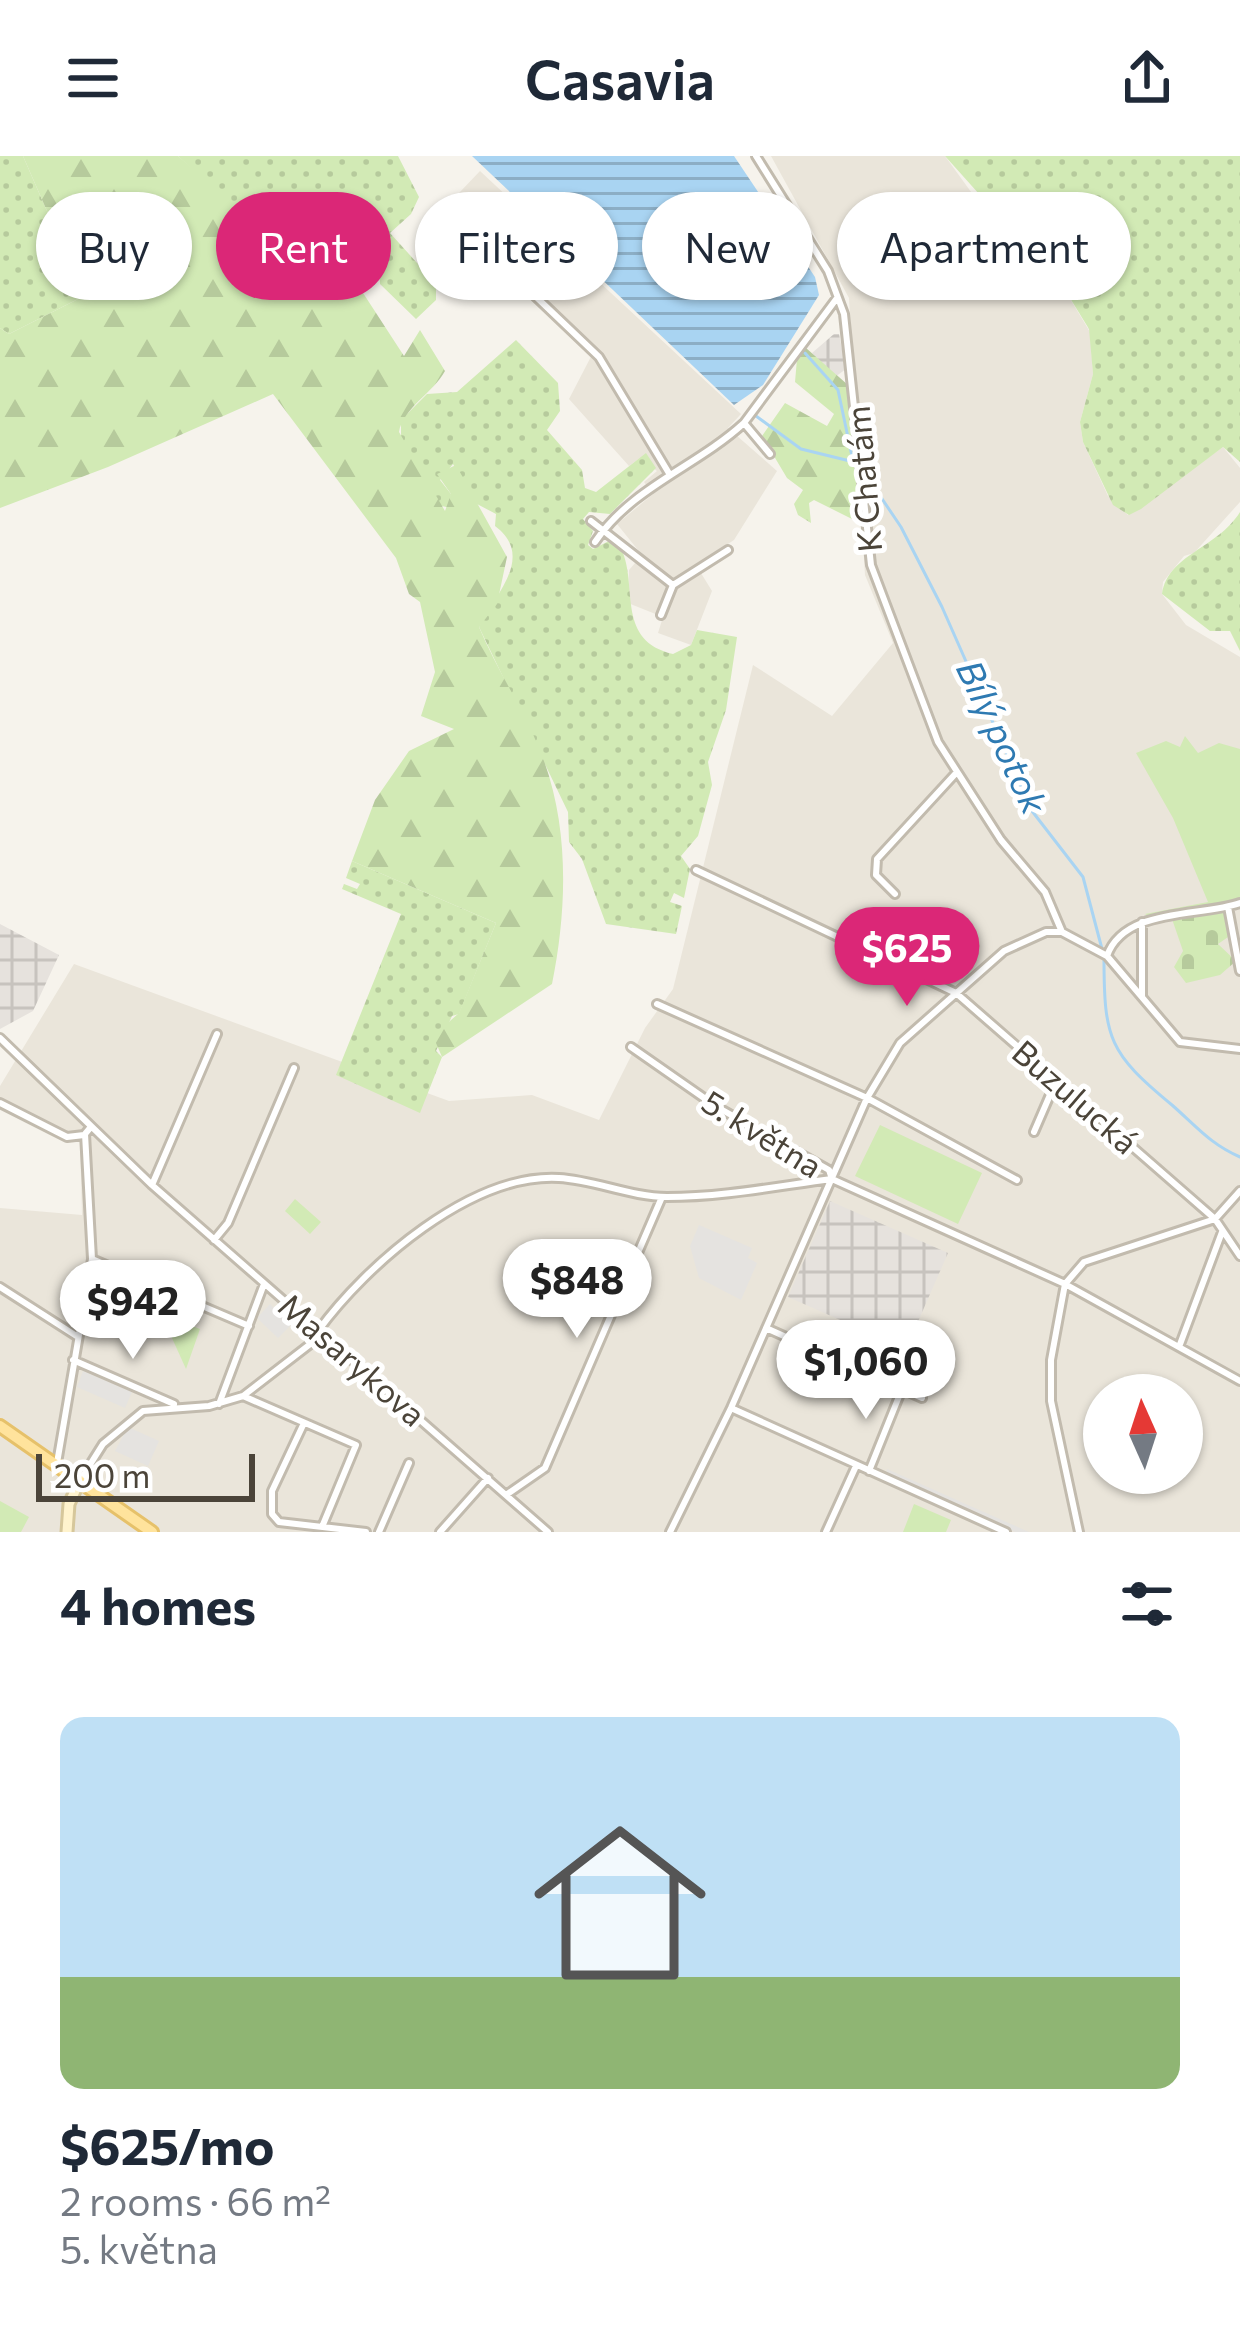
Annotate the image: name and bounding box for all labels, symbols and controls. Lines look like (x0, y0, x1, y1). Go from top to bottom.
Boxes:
icon: menu (60, 45, 126, 111)
text: Casavia (525, 45, 715, 111)
icon: share (1114, 45, 1180, 111)
chip: Buy (36, 192, 192, 300)
chip: Rent (216, 192, 391, 300)
chip: Filters (415, 192, 618, 300)
chip: New (642, 192, 813, 300)
chip: Apartment (837, 192, 1131, 300)
street label: K Chatám (836, 404, 889, 554)
water label: Bílý potok (949, 652, 1059, 822)
pin: $625 (836, 907, 978, 1009)
text: $625 (861, 922, 953, 970)
street label: Buzulucká (1005, 1030, 1147, 1161)
street label: 5. května (695, 1080, 830, 1186)
pin: $848 (506, 1239, 648, 1341)
text: $848 (530, 1254, 624, 1302)
pin: $942 (62, 1260, 204, 1362)
text: $942 (87, 1275, 179, 1323)
street label: Masarykova (271, 1284, 435, 1434)
pin: $1,060 (768, 1320, 964, 1422)
text: $1,060 (803, 1335, 929, 1383)
north arrow (1083, 1374, 1203, 1494)
map controls (1083, 1374, 1203, 1494)
scale bar (36, 1448, 255, 1501)
text: 200 m (54, 1454, 150, 1495)
icon: filters (1114, 1571, 1180, 1637)
text: 4 homes (60, 1573, 256, 1636)
icon: home (512, 1795, 728, 2011)
text: $625/mo (60, 2113, 275, 2176)
text: 2 rooms · 66 m² (60, 2176, 331, 2224)
text: 5. května (60, 2224, 218, 2272)

